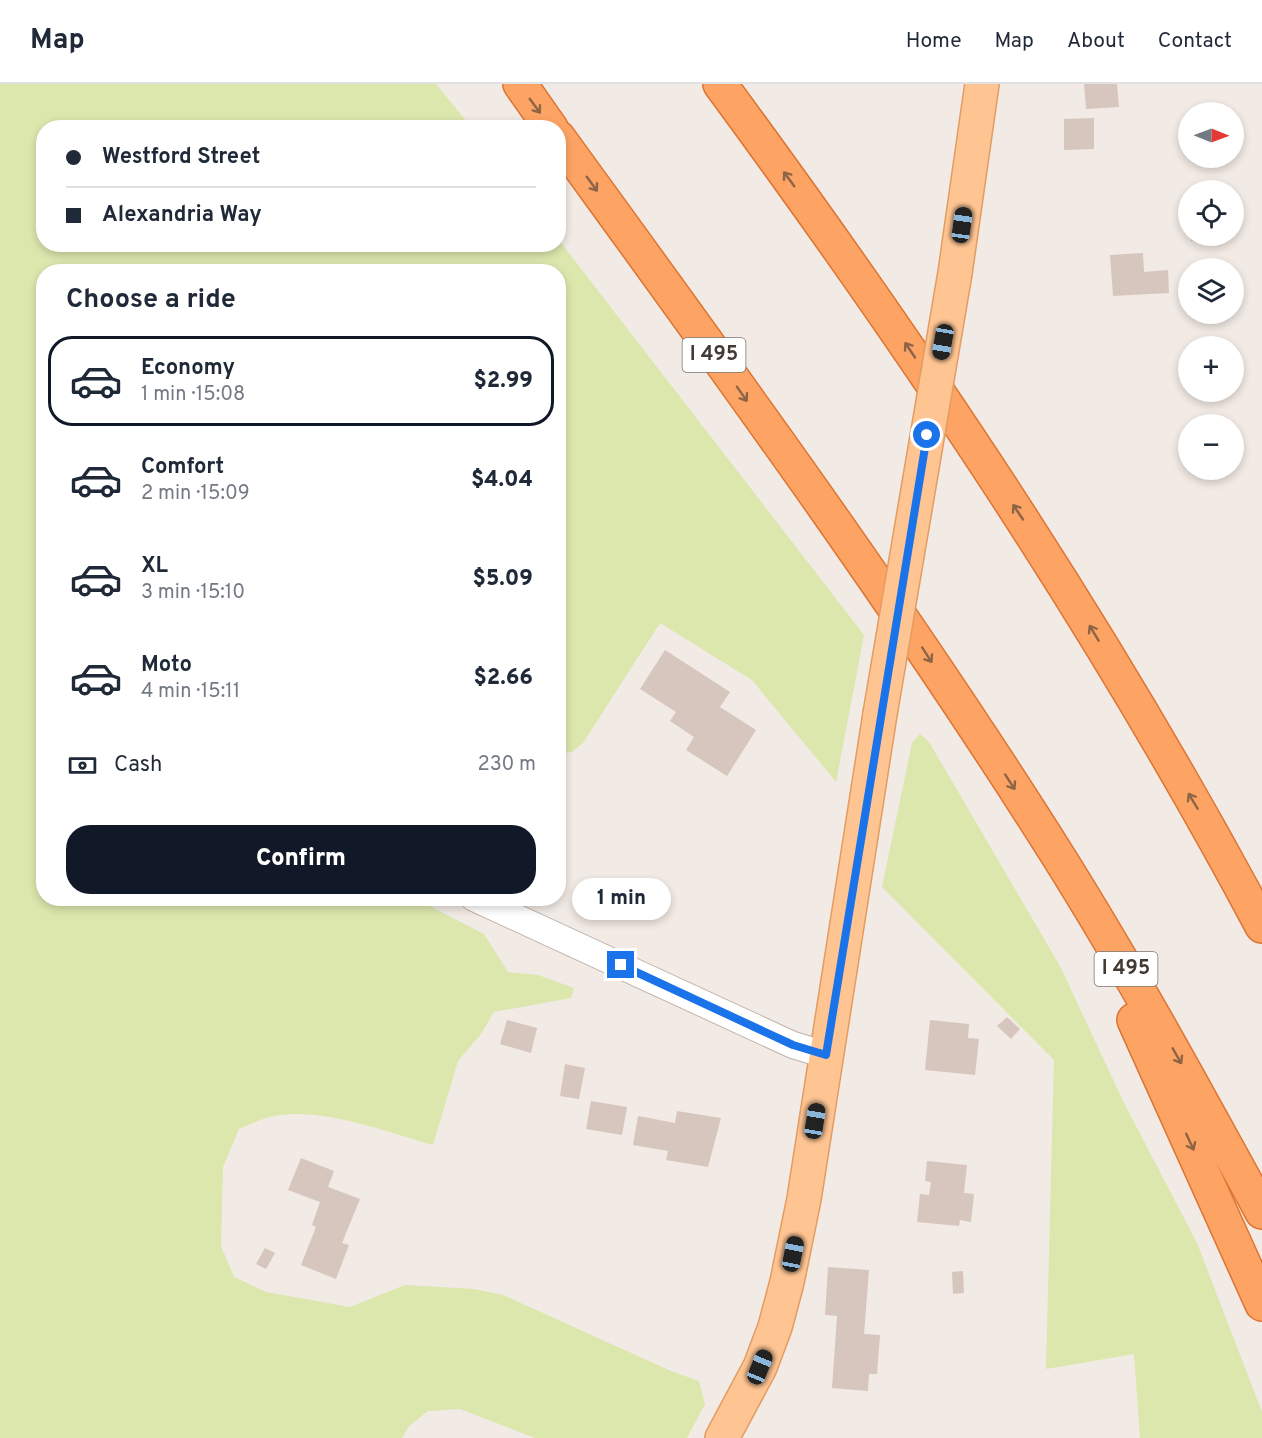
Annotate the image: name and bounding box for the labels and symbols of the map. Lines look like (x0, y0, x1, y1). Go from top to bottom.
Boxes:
one-way arrow (529, 97, 541, 113)
north arrow (1178, 102, 1244, 168)
one-way arrow (783, 171, 795, 188)
one-way arrow (586, 176, 599, 192)
car (951, 206, 973, 244)
car (931, 323, 955, 361)
road number: I 495 (682, 338, 746, 372)
one-way arrow (904, 341, 917, 358)
one-way arrow (736, 386, 748, 402)
route start (913, 421, 940, 448)
one-way arrow (1012, 504, 1024, 521)
one-way arrow (1087, 625, 1099, 642)
one-way arrow (921, 647, 934, 664)
one-way arrow (1004, 773, 1016, 790)
one-way arrow (1187, 793, 1199, 810)
callout: 1 min (572, 878, 670, 920)
route end (607, 951, 634, 978)
road number: I 495 (1094, 952, 1158, 986)
one-way arrow (1171, 1047, 1183, 1064)
car (803, 1102, 827, 1140)
one-way arrow (1184, 1133, 1196, 1151)
car (781, 1235, 805, 1273)
car (745, 1347, 775, 1387)

